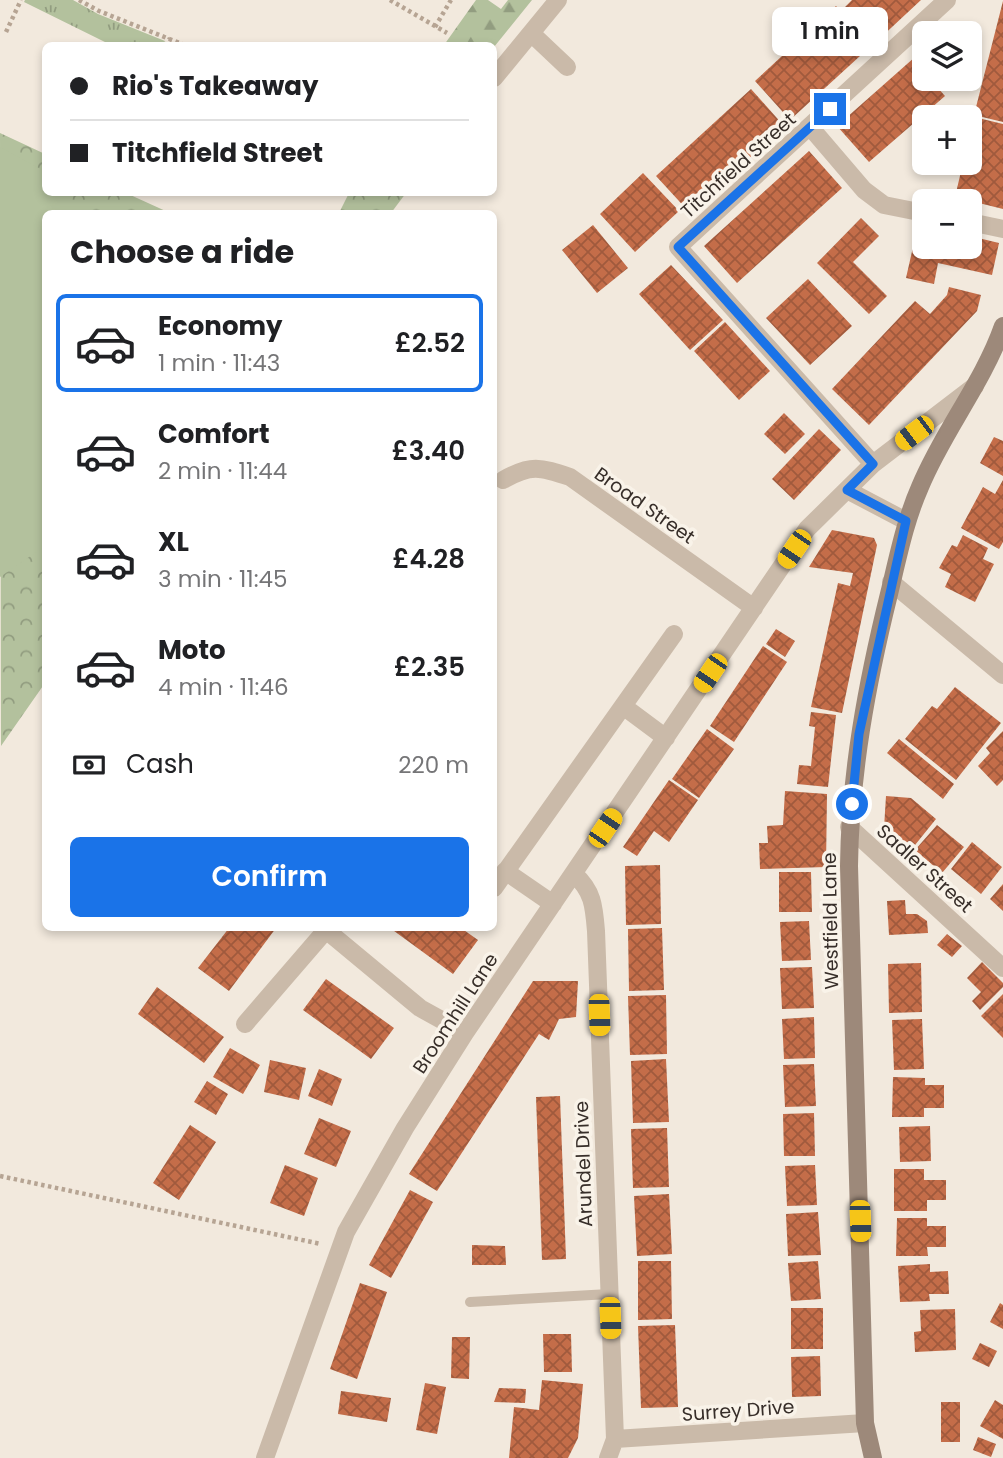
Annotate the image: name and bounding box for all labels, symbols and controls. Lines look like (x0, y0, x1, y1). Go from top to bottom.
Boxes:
callout: 1 min (772, 7, 888, 56)
text: 1 min (800, 15, 860, 47)
map controls (912, 21, 982, 259)
button: layers (912, 21, 982, 91)
text: Rio's Takeaway (112, 68, 318, 104)
route end (814, 93, 846, 125)
button: + (912, 105, 982, 175)
street label: Titchfield Street (675, 106, 802, 224)
text: Titchfield Street (112, 135, 323, 171)
button: − (912, 189, 982, 259)
text: Choose a ride (70, 229, 294, 274)
text: Economy (158, 308, 282, 344)
icon: car (74, 312, 137, 375)
text: £2.52 (395, 325, 465, 361)
text: 1 min · 11:43 (158, 347, 280, 379)
car (891, 412, 938, 454)
text: Comfort (158, 416, 270, 452)
icon: car (74, 420, 137, 483)
text: £3.40 (392, 433, 465, 469)
text: 2 min · 11:44 (158, 455, 287, 487)
street label: Broad Street (589, 461, 701, 550)
text: XL (158, 524, 189, 560)
car (774, 526, 815, 572)
icon: car (74, 528, 137, 591)
text: £4.28 (392, 541, 465, 577)
text: 3 min · 11:45 (158, 563, 287, 595)
text: Moto (158, 632, 226, 668)
icon: car (74, 636, 137, 699)
text: £2.35 (394, 649, 465, 685)
car (690, 650, 731, 696)
text: 4 min · 11:46 (158, 671, 289, 703)
icon: cash (70, 746, 108, 784)
text: Cash (126, 746, 194, 782)
text: 220 m (398, 749, 469, 781)
route start (836, 788, 868, 820)
car (585, 805, 626, 851)
street label: Sadler Street (871, 818, 979, 919)
button: Confirm (70, 837, 469, 917)
street label: Westfield Lane (816, 852, 845, 990)
street label: Broomhill Lane (406, 948, 505, 1079)
car (588, 994, 611, 1036)
street label: Arundel Drive (568, 1100, 599, 1228)
car (849, 1200, 872, 1242)
car (599, 1297, 622, 1339)
street label: Surrey Drive (681, 1393, 795, 1428)

